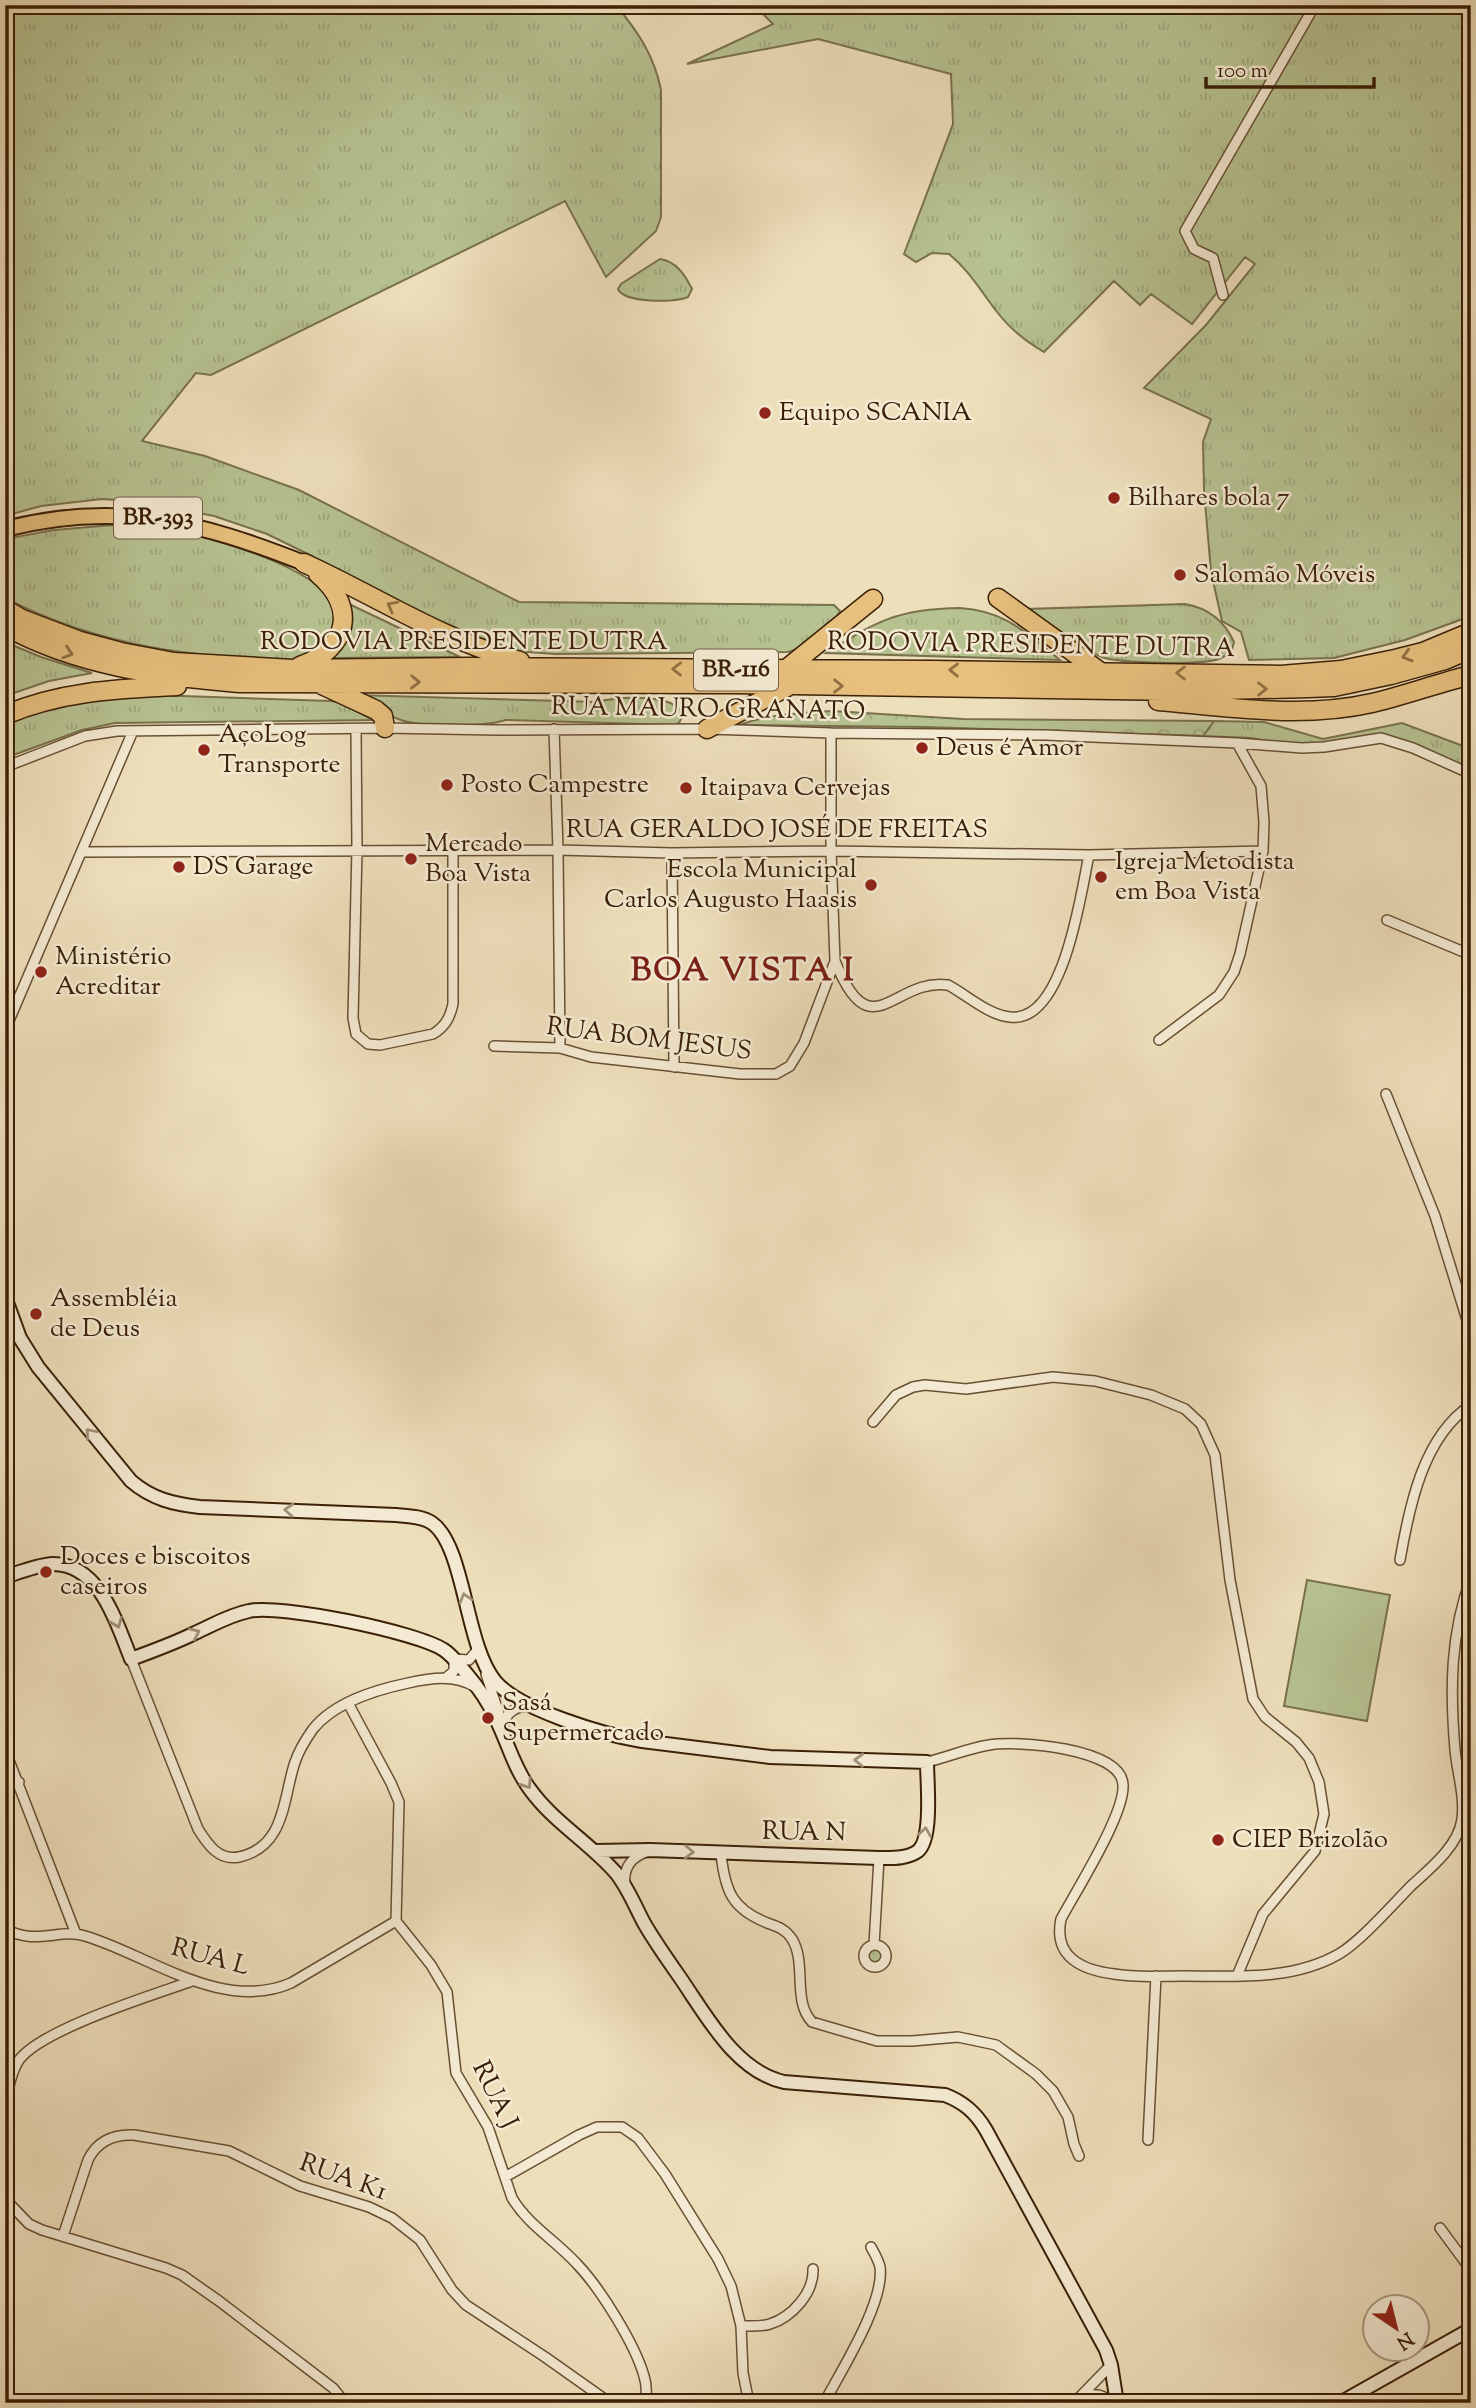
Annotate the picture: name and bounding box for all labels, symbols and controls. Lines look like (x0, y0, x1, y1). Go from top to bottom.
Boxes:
scale bar (1206, 46, 1374, 90)
text: 100 m (1217, 57, 1268, 87)
place label: Equipo SCANIA (779, 395, 972, 432)
marker: Equipo SCANIA (757, 405, 773, 421)
place label: Bilhares bola 7 (1128, 480, 1290, 517)
marker: Bilhares bola 7 (1106, 490, 1122, 506)
road number: BR-393 (114, 498, 202, 538)
place label: Salomão Móveis (1194, 557, 1375, 594)
marker: Salomão Móveis (1172, 567, 1188, 583)
one-way arrow (386, 601, 399, 614)
street label: RODOVIA PRESIDENTE DUTRA (260, 624, 668, 661)
street label: RODOVIA PRESIDENTE DUTRA (827, 624, 1235, 668)
one-way arrow (62, 644, 74, 659)
one-way arrow (1401, 648, 1413, 662)
road number: BR-116 (694, 650, 778, 690)
one-way arrow (672, 661, 682, 677)
one-way arrow (948, 662, 959, 678)
one-way arrow (1175, 665, 1186, 681)
one-way arrow (410, 675, 421, 690)
one-way arrow (833, 678, 844, 693)
one-way arrow (1256, 682, 1267, 697)
street label: RUA MAURO GRANATO (550, 689, 866, 731)
place label: AçoLog Transporte (218, 717, 341, 784)
place label: Deus é Amor (936, 730, 1084, 767)
marker: Deus é Amor (914, 740, 930, 756)
marker: AçoLog Transporte (196, 742, 212, 758)
place label: Posto Campestre (461, 767, 649, 804)
place label: Itaipava Cervejas (700, 770, 890, 807)
marker: Posto Campestre (439, 777, 455, 793)
marker: Itaipava Cervejas (678, 780, 694, 796)
street label: RUA GERALDO JOSÉ DE FREITAS (566, 812, 988, 849)
place label: Mercado Boa Vista (425, 826, 531, 893)
place label: Igreja Metodista em Boa Vista (1115, 844, 1294, 911)
place label: DS Garage (193, 849, 314, 886)
marker: Mercado Boa Vista (403, 851, 419, 867)
place label: Escola Municipal Carlos Augusto Haasis (604, 852, 857, 919)
marker: DS Garage (171, 859, 187, 875)
marker: Igreja Metodista em Boa Vista (1093, 869, 1109, 885)
marker: Escola Municipal Carlos Augusto Haasis (863, 877, 879, 893)
place label: Ministério Acreditar (55, 939, 171, 1006)
district label: BOA VISTA I (630, 948, 856, 996)
marker: Ministério Acreditar (33, 964, 49, 980)
street label: RUA BOM JESUS (544, 1009, 754, 1071)
place label: Assembléia de Deus (50, 1281, 177, 1348)
marker: Assembléia de Deus (28, 1306, 44, 1322)
one-way arrow (86, 1429, 99, 1441)
one-way arrow (283, 1503, 294, 1518)
place label: Doces e biscoitos caseiros (60, 1539, 250, 1606)
marker: Doces e biscoitos caseiros (38, 1564, 54, 1580)
one-way arrow (458, 1592, 473, 1604)
one-way arrow (108, 1616, 122, 1628)
one-way arrow (188, 1627, 200, 1641)
place label: Sasá Supermercado (502, 1685, 664, 1752)
marker: Sasá Supermercado (480, 1710, 496, 1726)
one-way arrow (854, 1752, 865, 1767)
one-way arrow (518, 1776, 531, 1789)
street label: RUA N (762, 1814, 846, 1852)
place label: CIEP Brizolão (1232, 1822, 1388, 1859)
one-way arrow (917, 1826, 932, 1838)
marker: CIEP Brizolão (1210, 1832, 1226, 1848)
one-way arrow (683, 1845, 694, 1860)
street label: RUA L (167, 1930, 253, 1986)
street label: RUA J (462, 2055, 526, 2135)
street label: RUA K1 (294, 2145, 392, 2211)
north arrow (1360, 2292, 1430, 2362)
text: N (1390, 2324, 1418, 2355)

